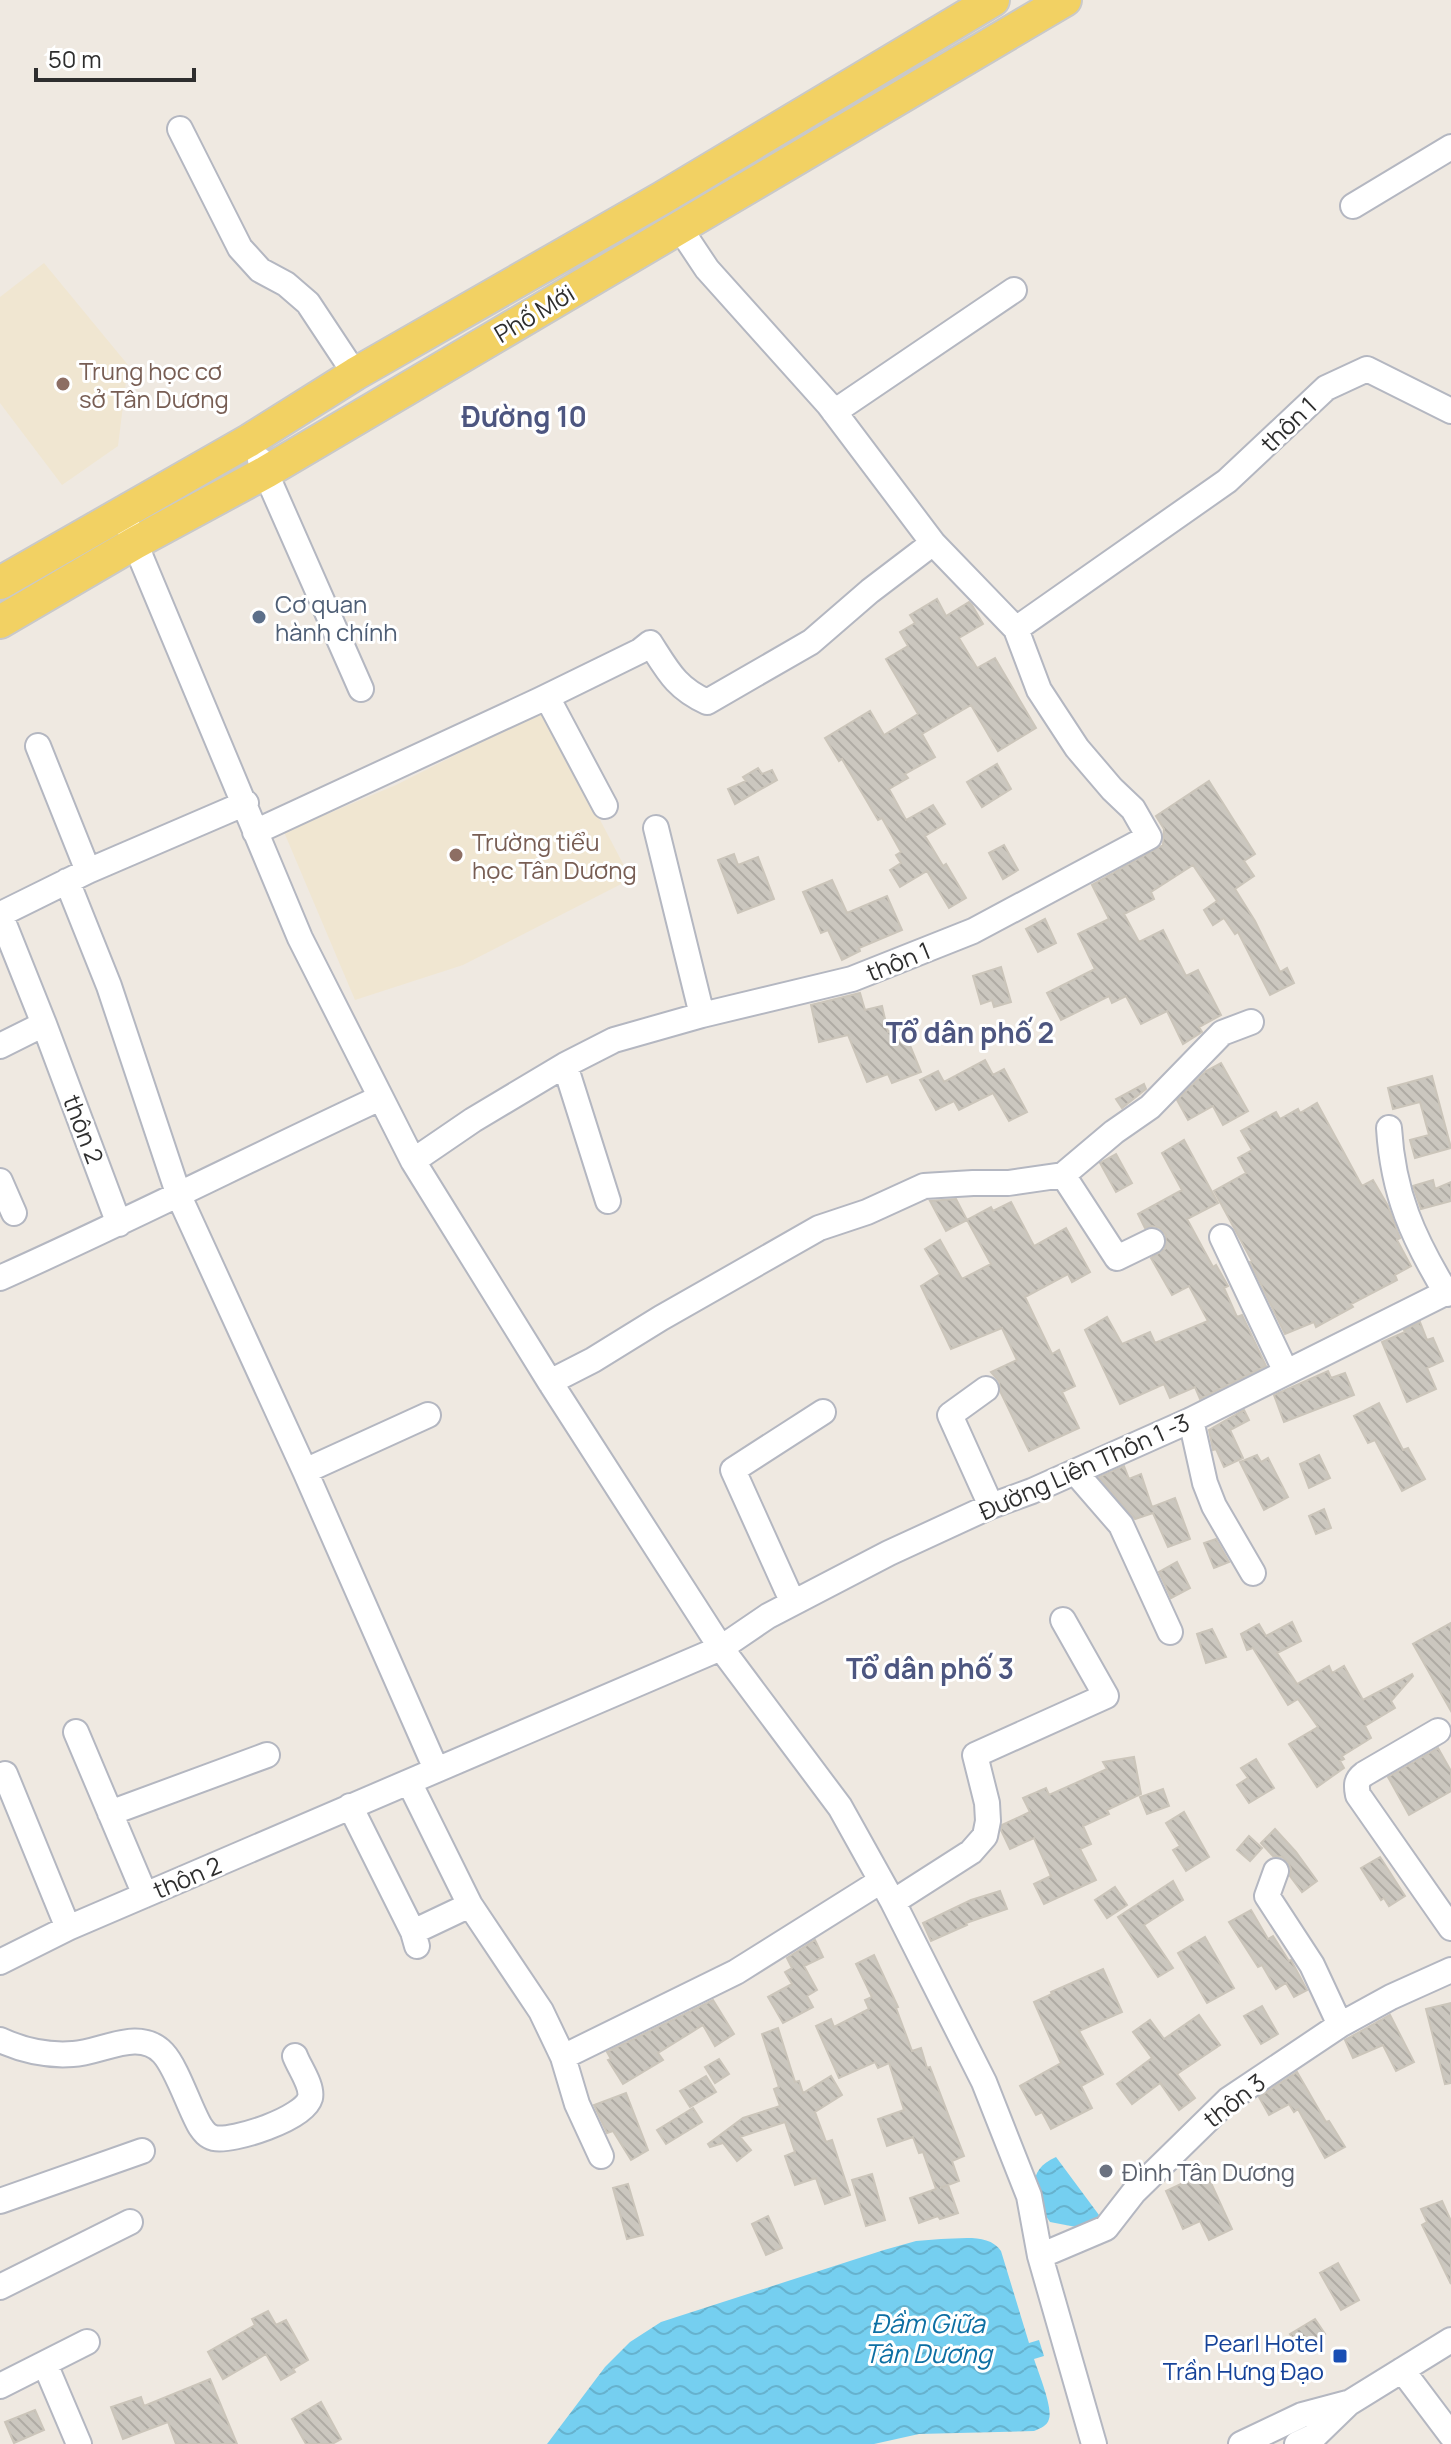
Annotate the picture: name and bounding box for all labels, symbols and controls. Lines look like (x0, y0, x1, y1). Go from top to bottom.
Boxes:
scale bar (36, 32, 194, 82)
text: 50 m (48, 42, 102, 75)
street label: Phố Mới (488, 276, 580, 350)
place label: Trung học cơ sở Tân Dương (79, 354, 229, 415)
marker: Trung học cơ sở Tân Dương (54, 375, 72, 393)
street label: thôn 1 (1253, 389, 1323, 459)
district label: Đường 10 (461, 397, 587, 435)
place label: Cơ quan hành chính (275, 587, 398, 648)
marker: Cơ quan hành chính (250, 608, 268, 626)
place label: Trường tiểu học Tân Dương (472, 825, 637, 886)
marker: Trường tiểu học Tân Dương (447, 846, 465, 864)
street label: thôn 1 (861, 933, 935, 989)
district label: Tổ dân phố 2 (886, 1013, 1054, 1051)
street label: thôn 2 (56, 1090, 112, 1168)
street label: Đường Liên Thôn 1 -3 (974, 1405, 1194, 1527)
district label: Tổ dân phố 3 (846, 1649, 1014, 1687)
street label: thôn 2 (148, 1848, 226, 1906)
street label: thôn 3 (1196, 2065, 1272, 2135)
place label: Đình Tân Dương (1122, 2155, 1295, 2188)
marker: Đình Tân Dương (1097, 2162, 1115, 2180)
water label: Đầm Giữa Tân Dương (864, 2305, 995, 2371)
place label: Pearl Hotel Trần Hưng Đạo (1163, 2326, 1324, 2387)
marker: Pearl Hotel Trần Hưng Đạo (1331, 2347, 1349, 2365)

